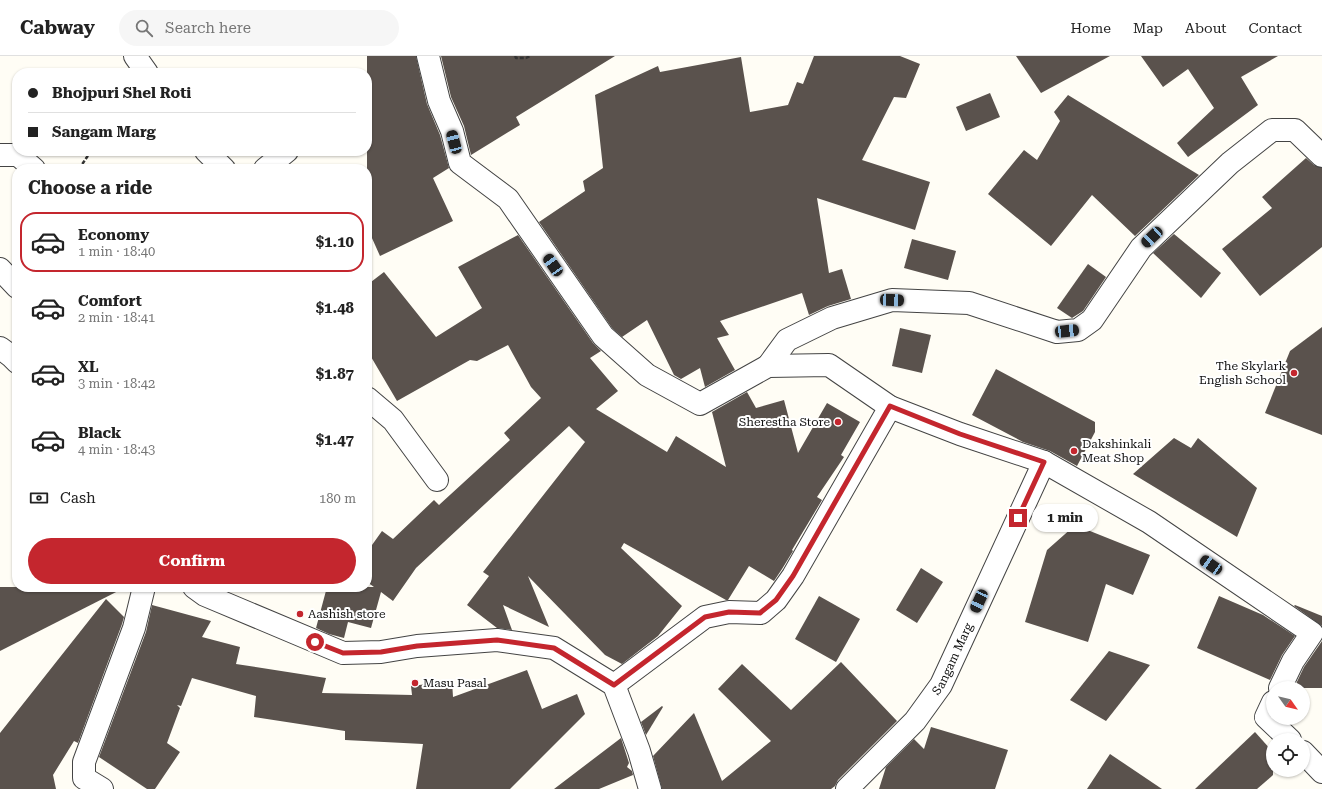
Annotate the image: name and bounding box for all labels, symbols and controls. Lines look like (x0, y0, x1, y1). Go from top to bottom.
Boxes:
search box (119, 10, 399, 46)
text: Cabway (20, 16, 95, 39)
icon: search (133, 17, 155, 39)
text: Search here (165, 19, 251, 37)
text: Home (1070, 20, 1111, 36)
text: Map (1133, 20, 1163, 36)
text: About (1185, 20, 1227, 36)
text: Contact (1249, 20, 1302, 36)
text: Bhojpuri Shel Roti (52, 84, 191, 102)
text: Sangam Marg (52, 123, 156, 141)
car (445, 129, 463, 155)
text: Choose a ride (28, 177, 152, 198)
icon: car (30, 224, 66, 260)
car (1139, 224, 1165, 250)
text: Economy (78, 226, 149, 244)
text: $1.10 (316, 233, 354, 251)
text: 1 min · 18:40 (78, 244, 155, 259)
car (541, 252, 565, 278)
icon: car (30, 290, 66, 326)
text: Comfort (78, 292, 142, 310)
car (880, 294, 904, 306)
text: $1.48 (316, 299, 354, 317)
text: 2 min · 18:41 (78, 310, 155, 325)
car (1054, 324, 1080, 338)
icon: car (30, 356, 66, 392)
text: XL (78, 358, 99, 376)
place label: The Skylark English School (1199, 359, 1286, 387)
text: $1.87 (316, 365, 354, 383)
marker: The Skylark English School (1289, 368, 1299, 378)
text: 3 min · 18:42 (78, 376, 155, 391)
place label: Sherestha Store (739, 415, 830, 429)
marker: Sherestha Store (833, 417, 843, 427)
icon: car (30, 422, 66, 458)
text: Black (78, 424, 121, 442)
text: $1.47 (316, 431, 354, 449)
place label: Dakshinkali Meat Shop (1082, 437, 1152, 465)
text: 4 min · 18:43 (78, 442, 155, 457)
marker: Dakshinkali Meat Shop (1069, 446, 1079, 456)
icon: cash (28, 487, 50, 509)
text: Cash (60, 489, 96, 507)
text: 180 m (319, 491, 356, 506)
callout: 1 min (1032, 504, 1098, 532)
route end (1009, 509, 1027, 527)
text: 1 min (1047, 510, 1083, 525)
button: Confirm (28, 538, 356, 584)
car (1198, 553, 1224, 577)
car (968, 588, 990, 614)
place label: Aashish store (308, 607, 386, 621)
marker: Aashish store (295, 609, 305, 619)
street label: Sangam Marg (929, 621, 976, 698)
route start (306, 633, 324, 651)
place label: Masu Pasal (423, 676, 487, 690)
marker: Masu Pasal (410, 678, 420, 688)
north arrow (1266, 681, 1310, 725)
map controls (1266, 681, 1310, 777)
button: locate (1266, 733, 1310, 777)

